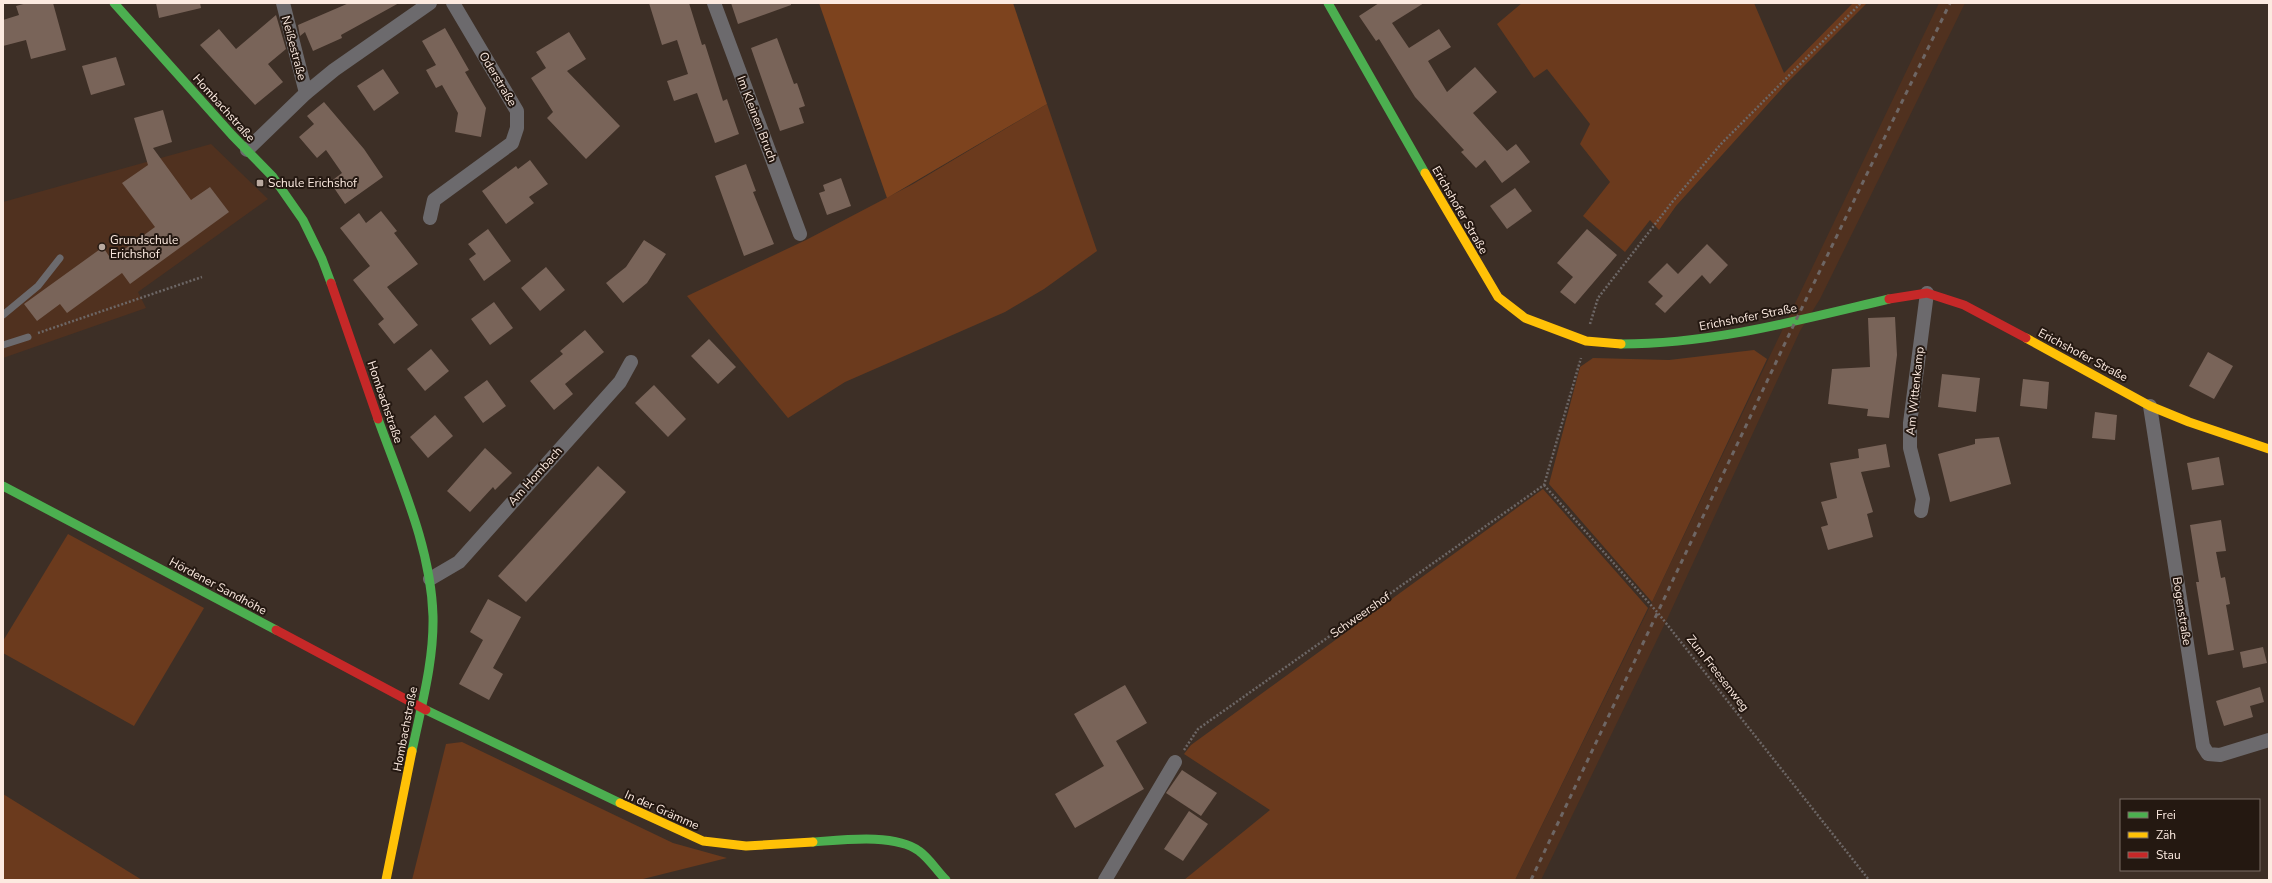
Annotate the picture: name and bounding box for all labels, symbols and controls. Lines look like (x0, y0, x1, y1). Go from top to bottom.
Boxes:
street label: Neißestraße (278, 14, 310, 82)
street label: Oderstraße (475, 49, 521, 109)
street label: Hombachstraße (189, 71, 259, 145)
street label: Im Kleinen Bruch (733, 74, 781, 164)
street label: Erichshofer Straße (1428, 163, 1492, 257)
place label: Schule Erichshof (268, 175, 358, 191)
marker: Schule Erichshof (255, 178, 265, 188)
place label: Grundschule Erichshof (110, 232, 178, 262)
marker: Grundschule Erichshof (97, 242, 107, 252)
street label: Erichshofer Straße (1698, 300, 1798, 334)
street label: Erichshofer Straße (2035, 325, 2131, 385)
street label: Am Wittenkamp (1902, 346, 1928, 436)
street label: Hombachstraße (363, 359, 407, 445)
street label: Am Hombach (504, 443, 566, 509)
street label: Hördener Sandhöhe (166, 554, 270, 618)
street label: Bogenstraße (2169, 576, 2195, 646)
street label: Schweershof (1327, 588, 1394, 642)
street label: Zum Freesenweg (1683, 632, 1753, 714)
street label: Hombachstraße (389, 685, 421, 773)
street label: In der Grämme (622, 786, 702, 834)
legend (2120, 799, 2260, 871)
text: Frei (2156, 807, 2176, 823)
text: Zäh (2156, 827, 2176, 843)
text: Stau (2156, 847, 2181, 863)

